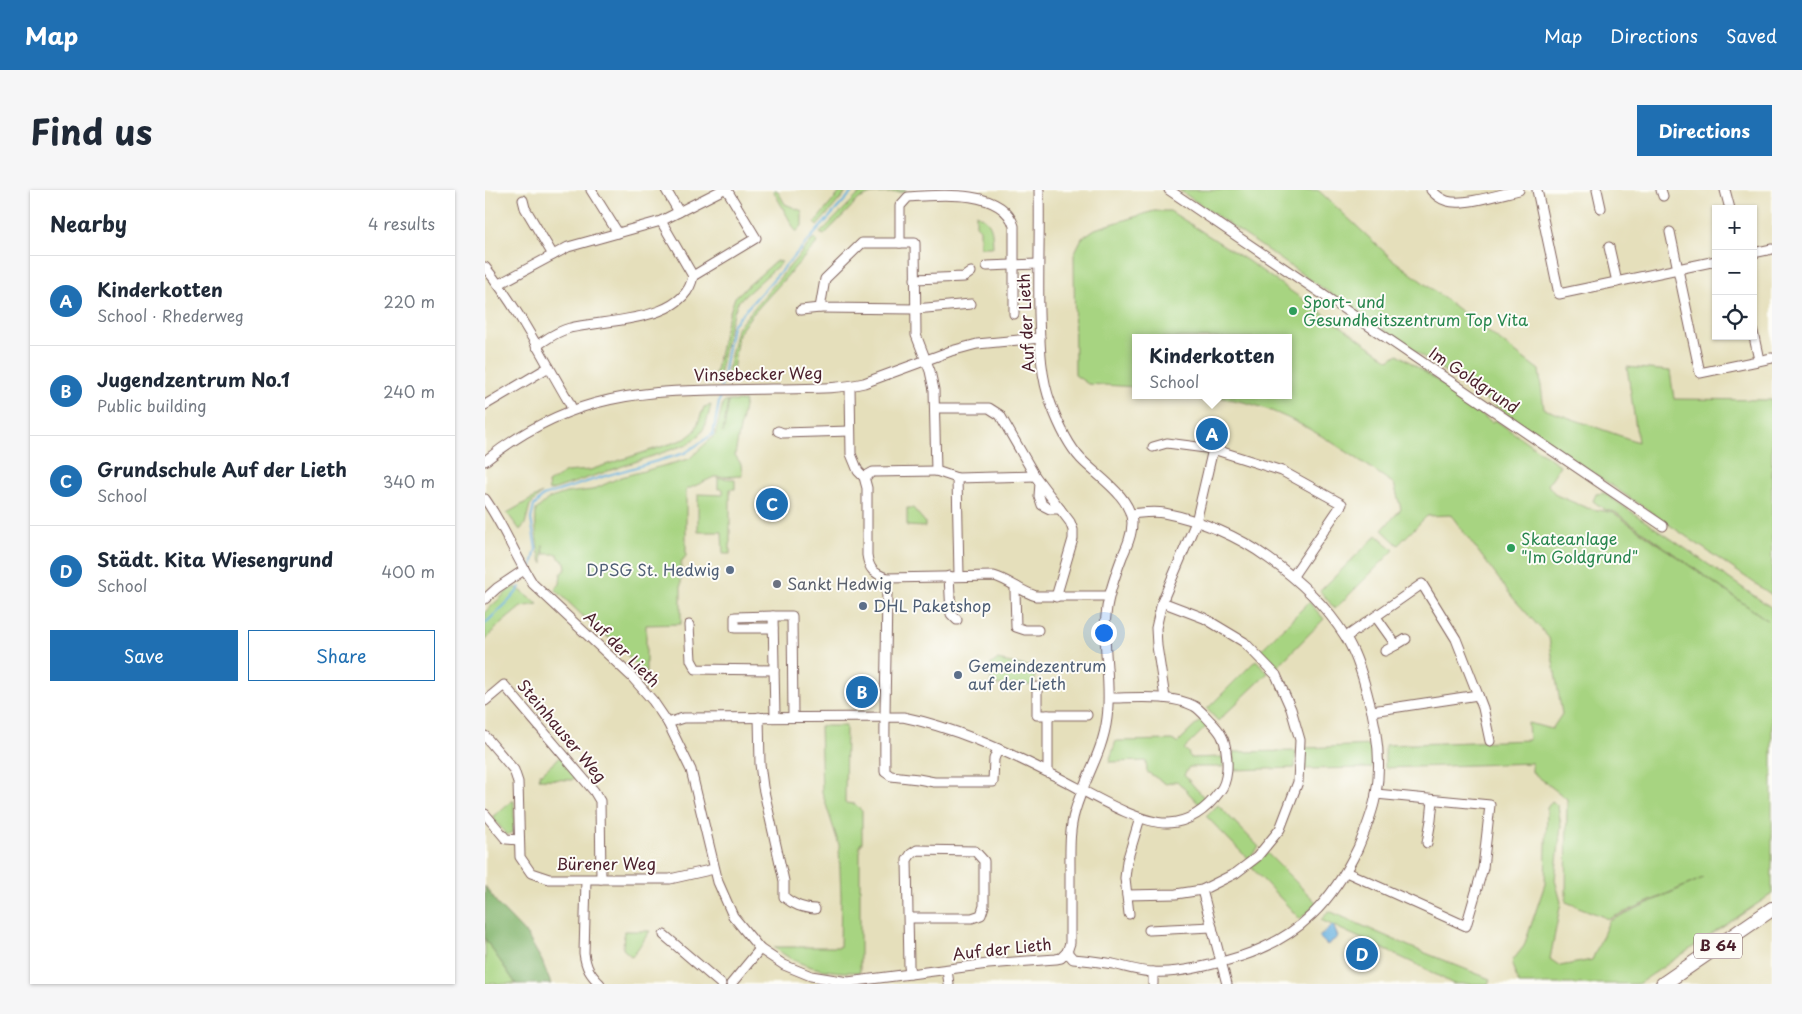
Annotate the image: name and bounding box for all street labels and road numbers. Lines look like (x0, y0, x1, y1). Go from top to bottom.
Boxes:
street label: Auf der Lieth (1010, 273, 1040, 373)
street label: Im Goldgrund (1425, 340, 1524, 418)
street label: Vinsebecker Weg (693, 360, 823, 386)
street label: Auf der Lieth (579, 605, 666, 692)
street label: Steinhauser Weg (512, 674, 613, 787)
street label: Bürener Weg (556, 851, 656, 875)
street label: Auf der Lieth (951, 931, 1053, 965)
road number: B 64 (1694, 934, 1742, 958)

